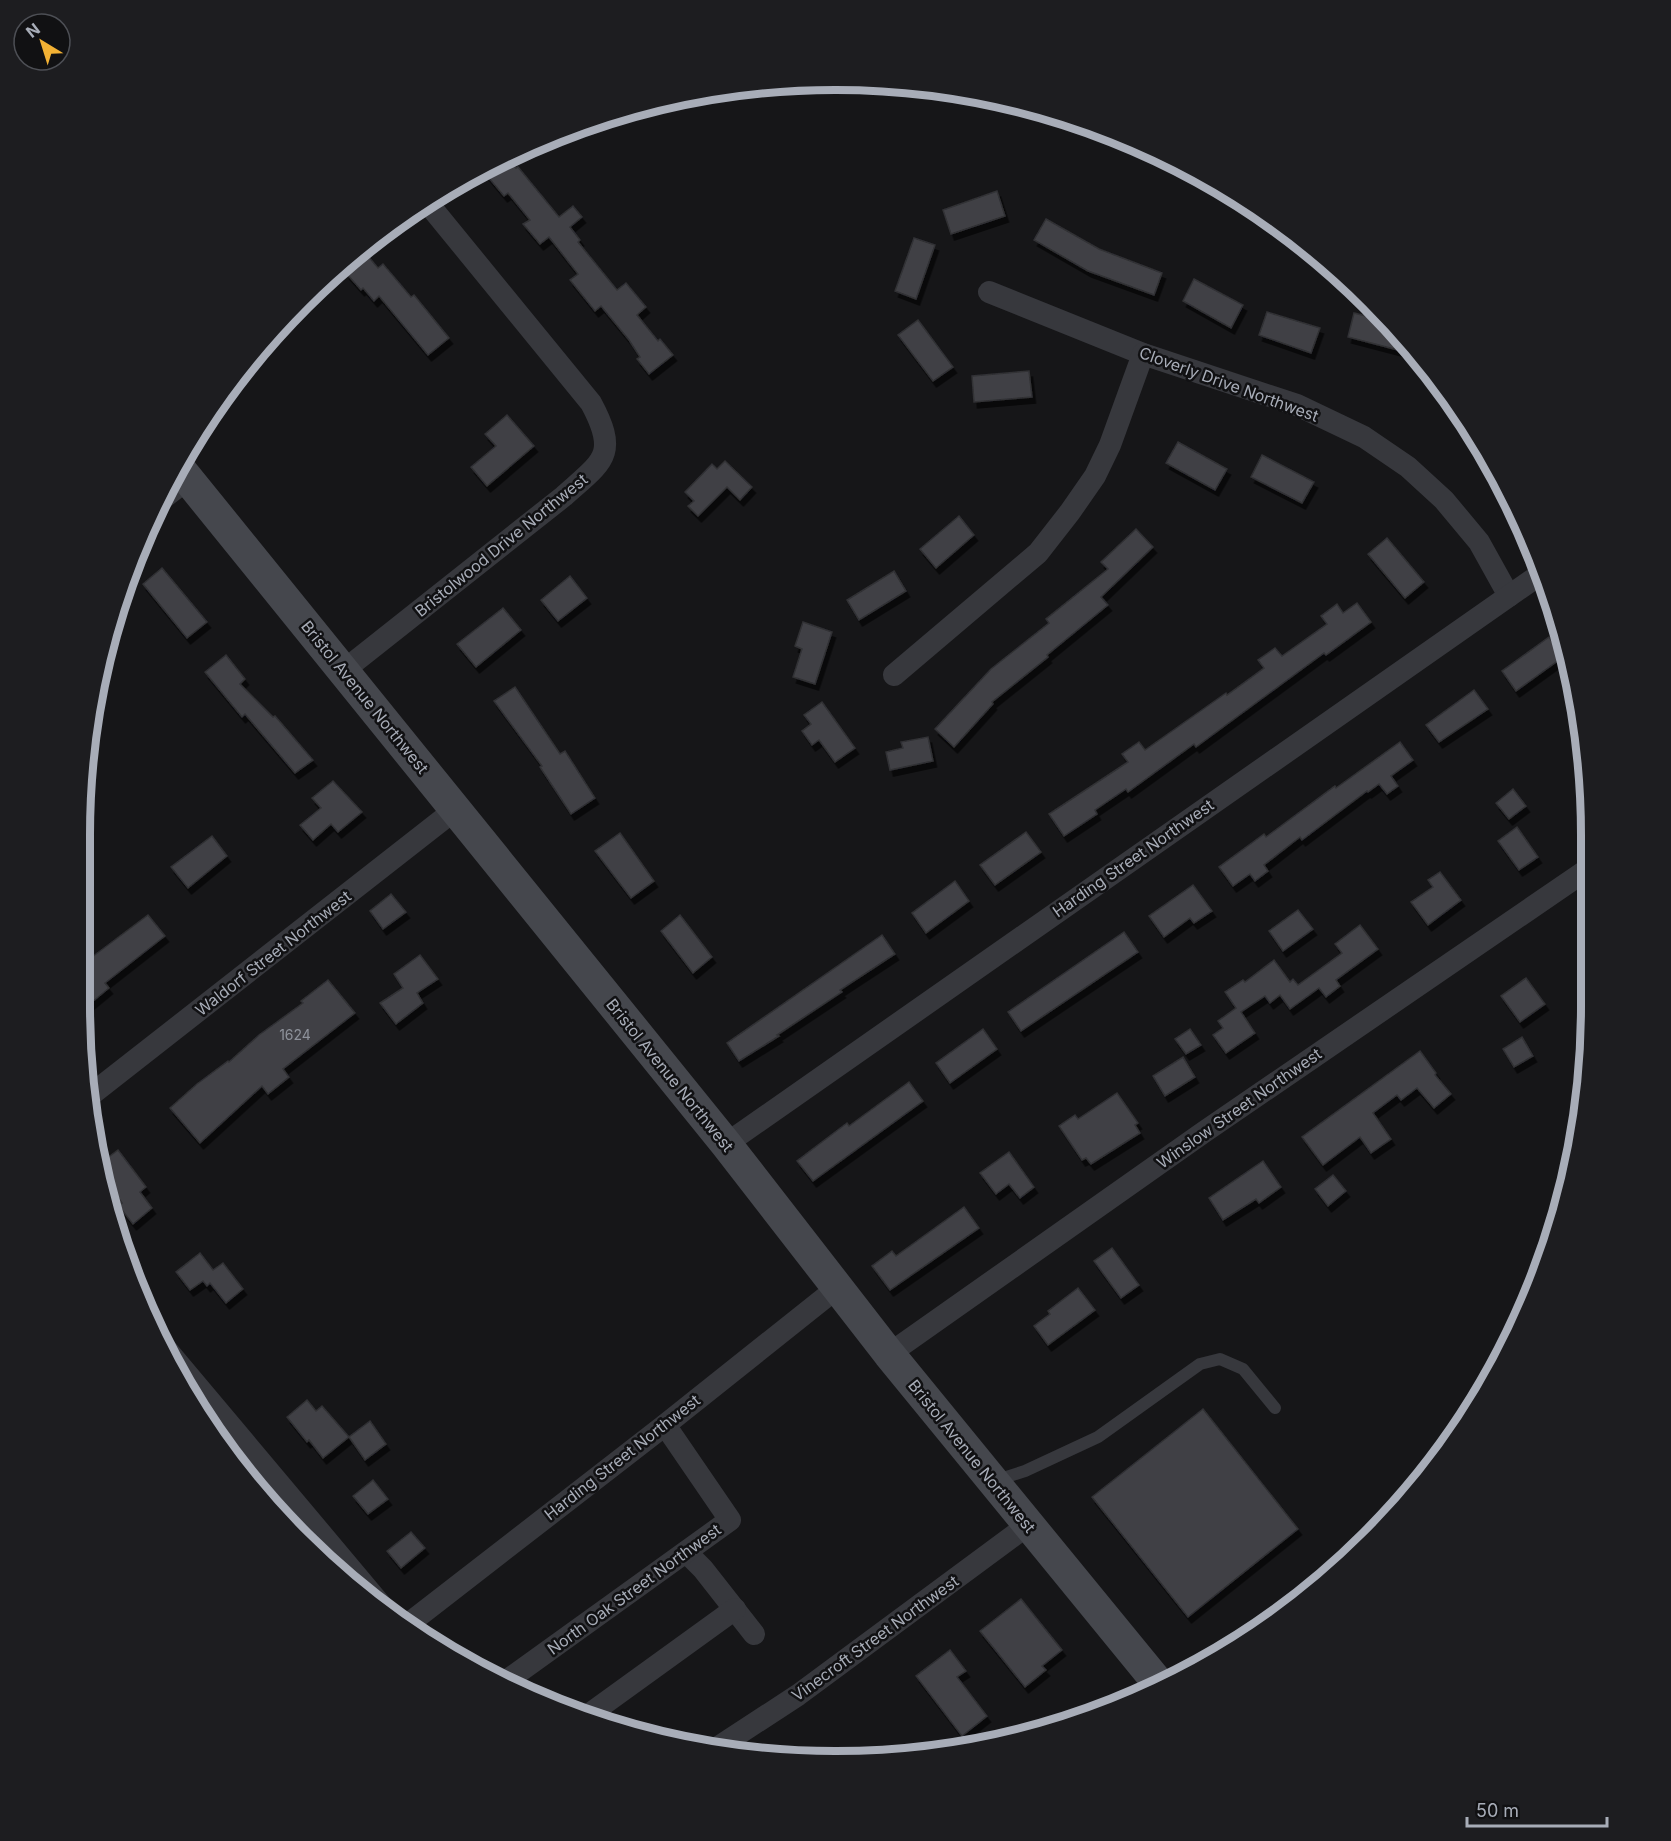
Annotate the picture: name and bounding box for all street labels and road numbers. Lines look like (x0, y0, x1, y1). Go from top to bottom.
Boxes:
street label: Cloverly Drive Northwest (1137, 342, 1321, 426)
street label: Bristolwood Drive Northwest (411, 469, 591, 621)
street label: Bristol Avenue Northwest (297, 616, 433, 778)
street label: Harding Street Northwest (1049, 795, 1217, 921)
street label: Waldorf Street Northwest (191, 886, 355, 1020)
street label: Bristol Avenue Northwest (602, 994, 738, 1156)
street label: Winslow Street Northwest (1153, 1043, 1325, 1173)
street label: Bristol Avenue Northwest (904, 1375, 1040, 1537)
street label: Harding Street Northwest (540, 1390, 704, 1524)
street label: North Oak Street Northwest (543, 1519, 725, 1659)
street label: Vinecroft Street Northwest (788, 1571, 962, 1705)

